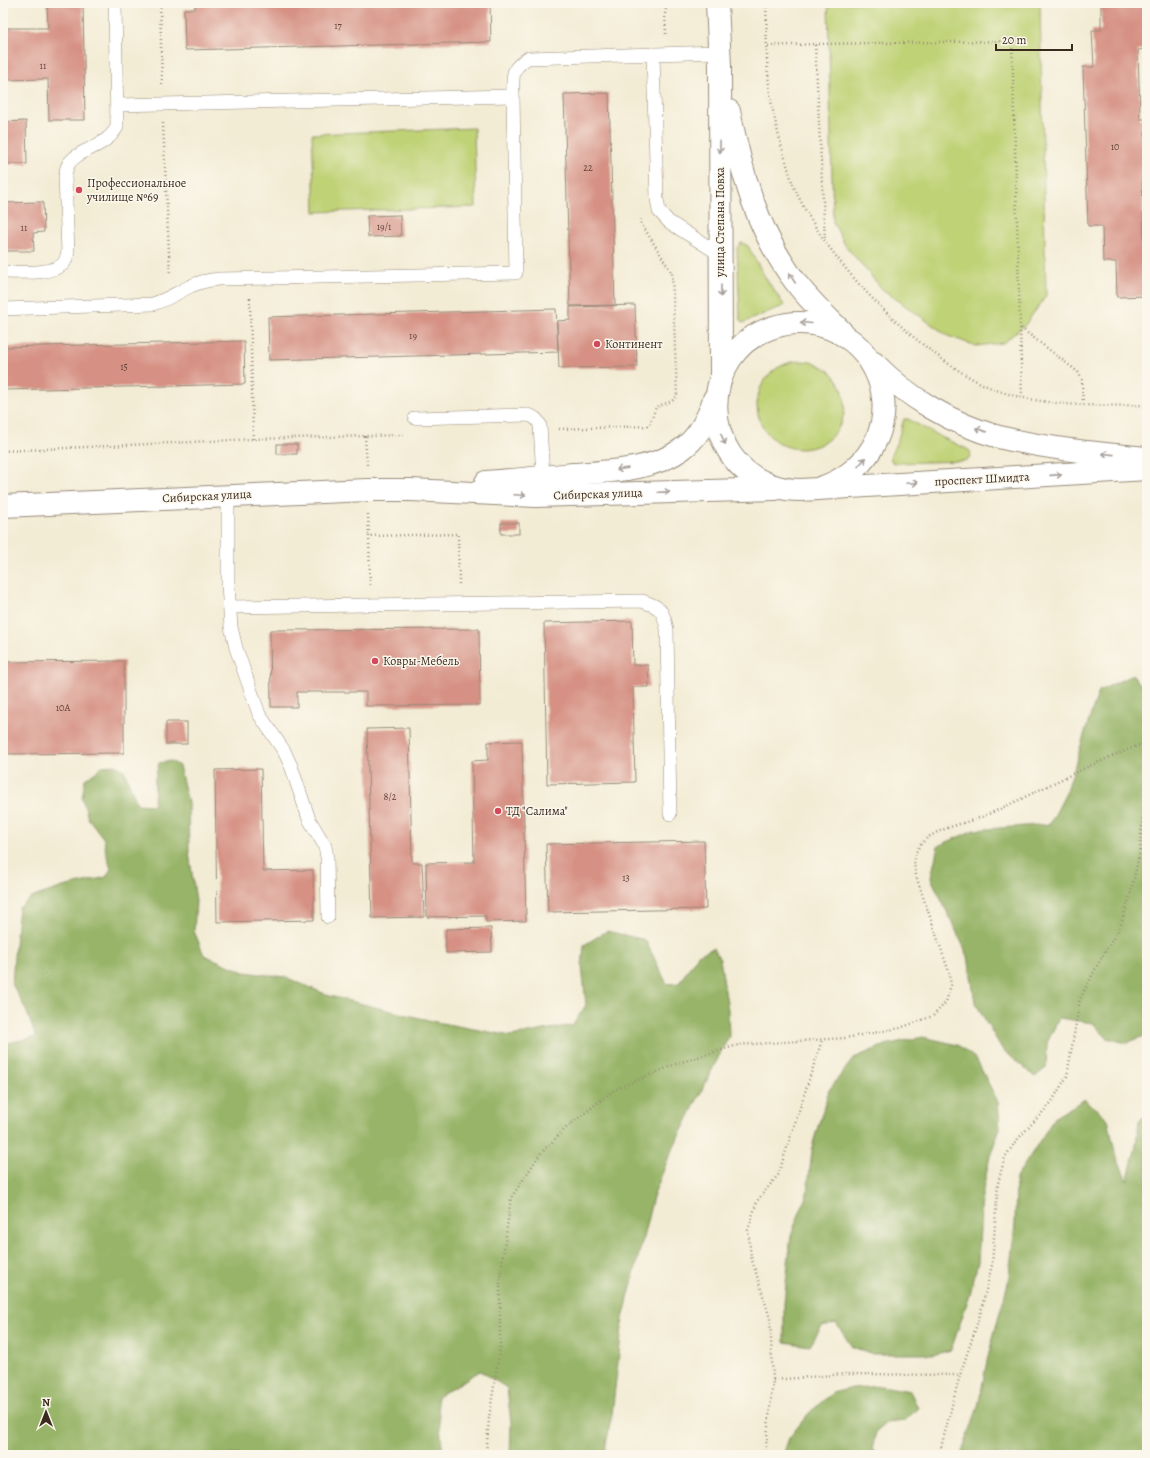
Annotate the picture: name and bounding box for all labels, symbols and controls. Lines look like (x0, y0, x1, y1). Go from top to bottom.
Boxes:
house number: 17 (334, 19, 343, 32)
scale bar (996, 26, 1072, 52)
text: 20 m (1002, 32, 1026, 48)
house number: 11 (40, 59, 47, 72)
one-way arrow (716, 140, 724, 153)
house number: 10 (1111, 140, 1119, 153)
house number: 22 (583, 161, 593, 174)
street label: улица Степана Повха (712, 167, 728, 278)
place label: Профессиональное училище №69 (86, 175, 186, 205)
marker: Профессиональное училище №69 (74, 185, 84, 195)
house number: 19/1 (377, 220, 392, 233)
house number: 11 (21, 221, 28, 234)
one-way arrow (788, 272, 796, 284)
one-way arrow (717, 284, 725, 297)
one-way arrow (800, 320, 813, 327)
house number: 19 (409, 329, 417, 342)
place label: Континент (605, 336, 663, 352)
marker: Континент (592, 339, 602, 349)
house number: 15 (120, 360, 128, 373)
one-way arrow (975, 426, 987, 434)
one-way arrow (719, 433, 727, 445)
one-way arrow (1102, 450, 1115, 458)
one-way arrow (857, 457, 867, 467)
one-way arrow (616, 465, 629, 473)
street label: проспект Шмидта (934, 468, 1030, 489)
one-way arrow (1049, 471, 1062, 479)
one-way arrow (905, 480, 918, 487)
street label: Сибирская улица (553, 484, 643, 504)
street label: Сибирская улица (162, 486, 253, 506)
one-way arrow (657, 489, 670, 496)
one-way arrow (513, 491, 526, 499)
place label: Ковры-Мебель (383, 653, 460, 669)
marker: Ковры-Мебель (370, 656, 380, 666)
house number: 10А (56, 701, 70, 714)
house number: 8/2 (384, 790, 397, 803)
place label: ТД "Салима" (506, 803, 568, 819)
marker: ТД "Салима" (493, 806, 503, 816)
house number: 13 (622, 871, 630, 884)
north arrow (26, 1392, 66, 1432)
text: N (42, 1395, 50, 1410)

